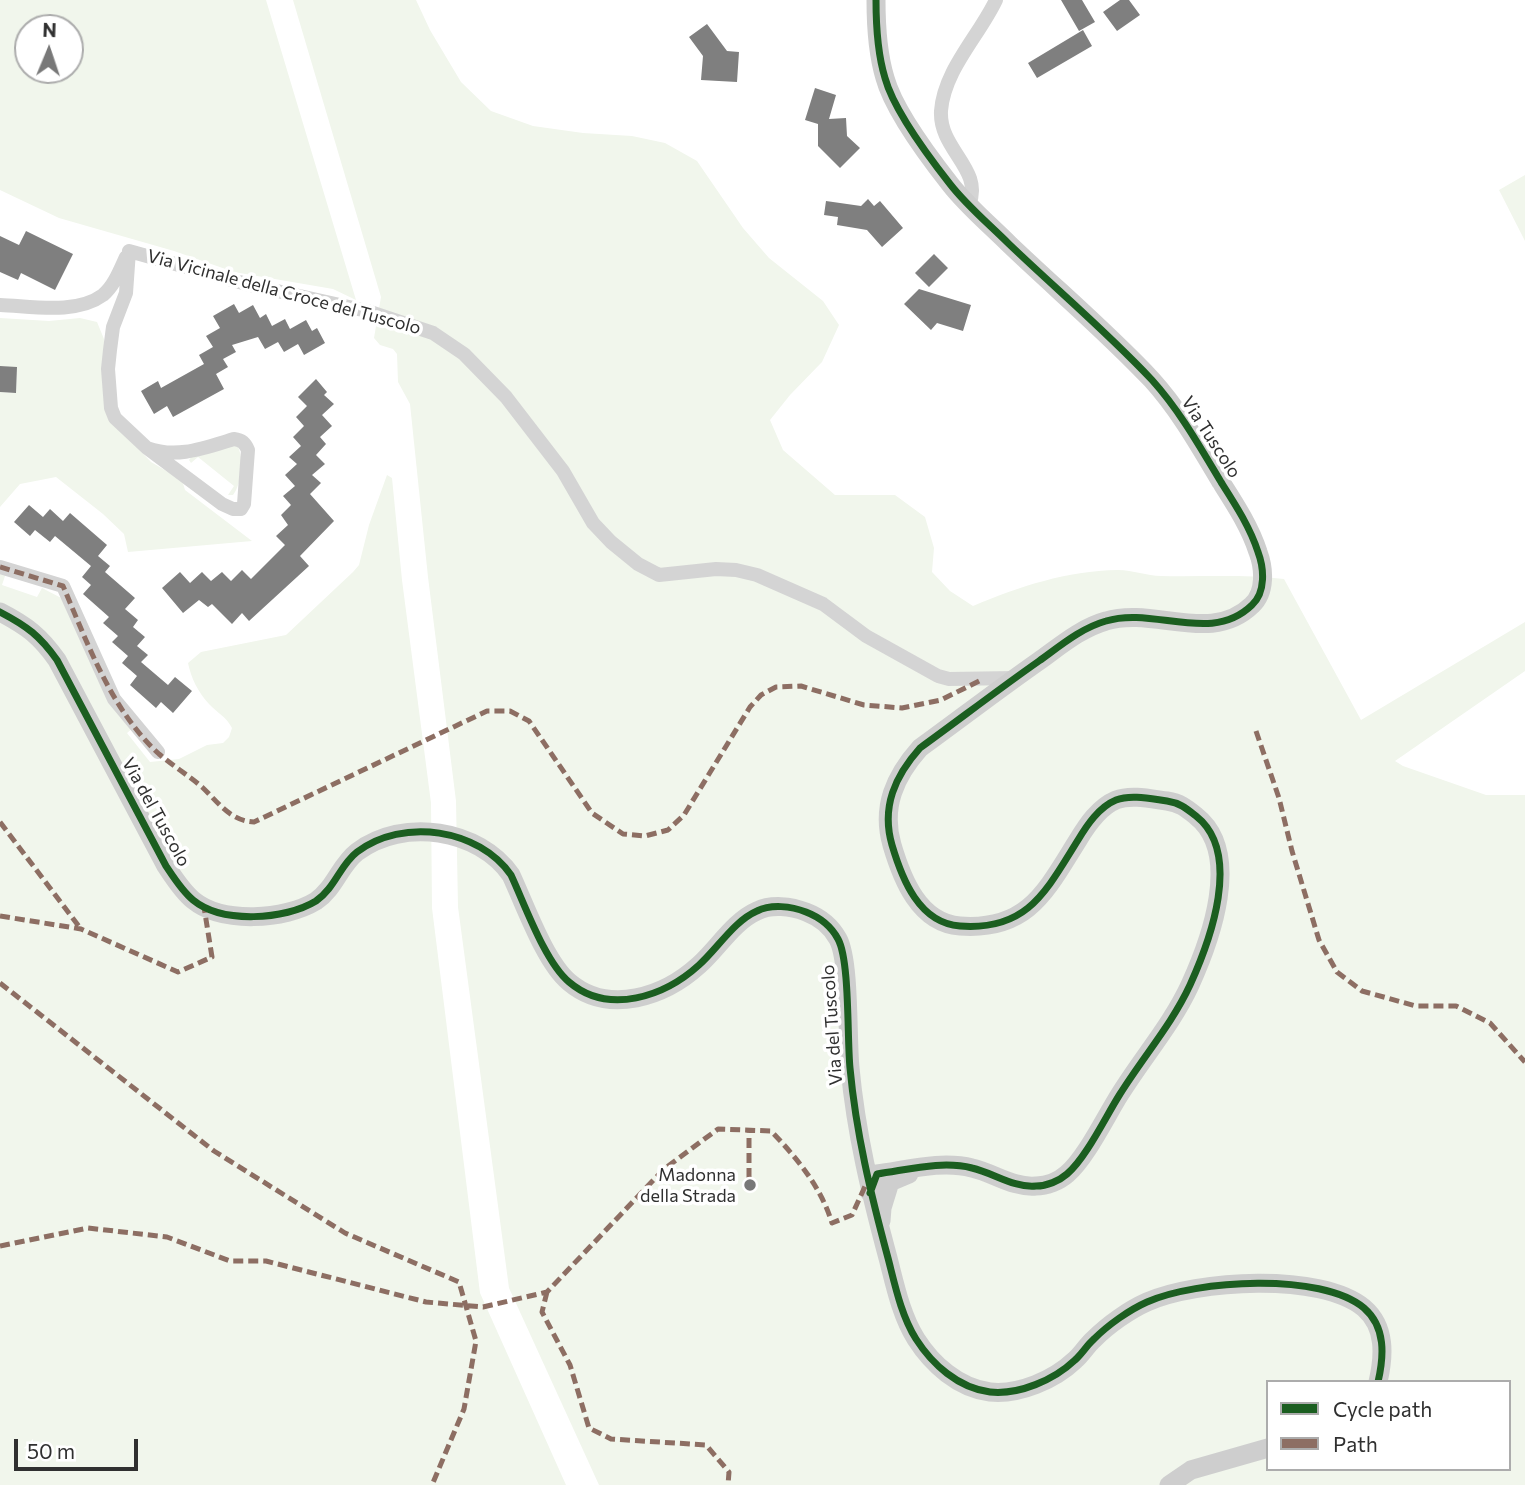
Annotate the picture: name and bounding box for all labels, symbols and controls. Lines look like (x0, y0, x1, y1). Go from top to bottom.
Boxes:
north arrow (14, 14, 84, 84)
text: N (42, 18, 57, 41)
street label: Via Vicinale della Croce del Tuscolo (145, 245, 423, 339)
street label: Via Tuscolo (1177, 392, 1245, 482)
street label: Via del Tuscolo (117, 754, 195, 870)
street label: Via del Tuscolo (817, 964, 847, 1086)
place label: Madonna della Strada (640, 1164, 736, 1206)
marker: Madonna della Strada (742, 1177, 758, 1193)
legend (1266, 1380, 1511, 1471)
text: Cycle path (1333, 1396, 1432, 1421)
scale bar (18, 1426, 142, 1470)
text: Path (1333, 1431, 1378, 1456)
text: 50 m (27, 1438, 75, 1463)

